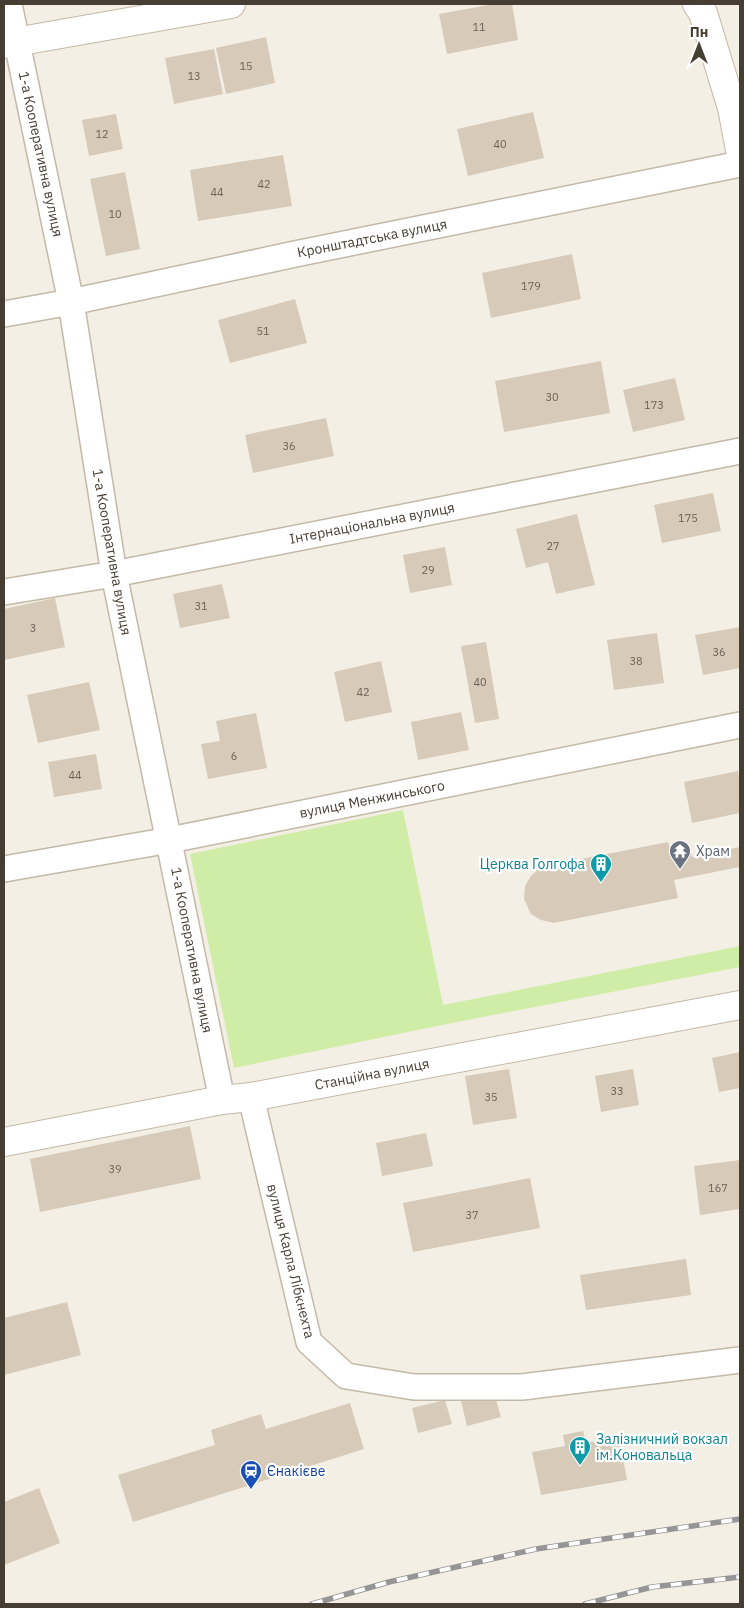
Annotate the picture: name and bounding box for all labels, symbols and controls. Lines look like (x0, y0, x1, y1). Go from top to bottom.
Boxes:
house number: 11 (472, 20, 486, 34)
north arrow (674, 20, 724, 70)
text: Пн (690, 23, 708, 41)
house number: 15 (239, 59, 253, 73)
house number: 13 (187, 69, 201, 83)
street label: 1-а Кооперативна вулиця (15, 70, 67, 238)
house number: 12 (95, 127, 109, 141)
house number: 40 (493, 137, 507, 151)
house number: 42 (257, 177, 271, 191)
house number: 44 (210, 185, 224, 199)
house number: 10 (108, 207, 122, 221)
street label: Кронштадтська вулиця (295, 215, 449, 261)
house number: 179 (521, 279, 541, 293)
house number: 51 (256, 324, 270, 338)
house number: 30 (545, 390, 559, 404)
house number: 173 (644, 398, 664, 412)
house number: 36 (282, 439, 296, 453)
street label: 1-а Кооперативна вулиця (89, 467, 135, 637)
street label: Інтернаціональна вулиця (288, 498, 456, 548)
house number: 175 (678, 511, 698, 525)
house number: 27 (546, 539, 560, 553)
house number: 29 (421, 563, 435, 577)
house number: 31 (194, 599, 208, 613)
house number: 3 (30, 621, 36, 635)
house number: 36 (712, 645, 726, 659)
house number: 38 (629, 654, 643, 668)
house number: 40 (473, 675, 487, 689)
house number: 42 (356, 685, 370, 699)
house number: 6 (231, 749, 237, 763)
house number: 44 (68, 768, 82, 782)
street label: вулиця Менжинського (298, 776, 446, 822)
temple icon: Храм (668, 839, 692, 870)
place label: Храм (696, 842, 730, 860)
building icon: Церква Голгофа (589, 852, 613, 883)
place label: Церква Голгофа (480, 855, 586, 873)
street label: 1-а Кооперативна вулиця (167, 866, 217, 1034)
street label: Станційна вулиця (313, 1054, 431, 1094)
house number: 33 (610, 1084, 624, 1098)
house number: 35 (484, 1090, 498, 1104)
house number: 39 (108, 1162, 122, 1176)
house number: 167 (708, 1181, 728, 1195)
street label: вулиця Карла Лібкнехта (263, 1182, 319, 1341)
house number: 37 (465, 1208, 479, 1222)
place label: Залізничний вокзал ім.Коновальца (596, 1430, 728, 1464)
building icon: Залізничний вокзал ім.Коновальца (568, 1435, 592, 1466)
station icon: Єнакієве (239, 1459, 263, 1490)
place label: Єнакієве (267, 1462, 326, 1480)

